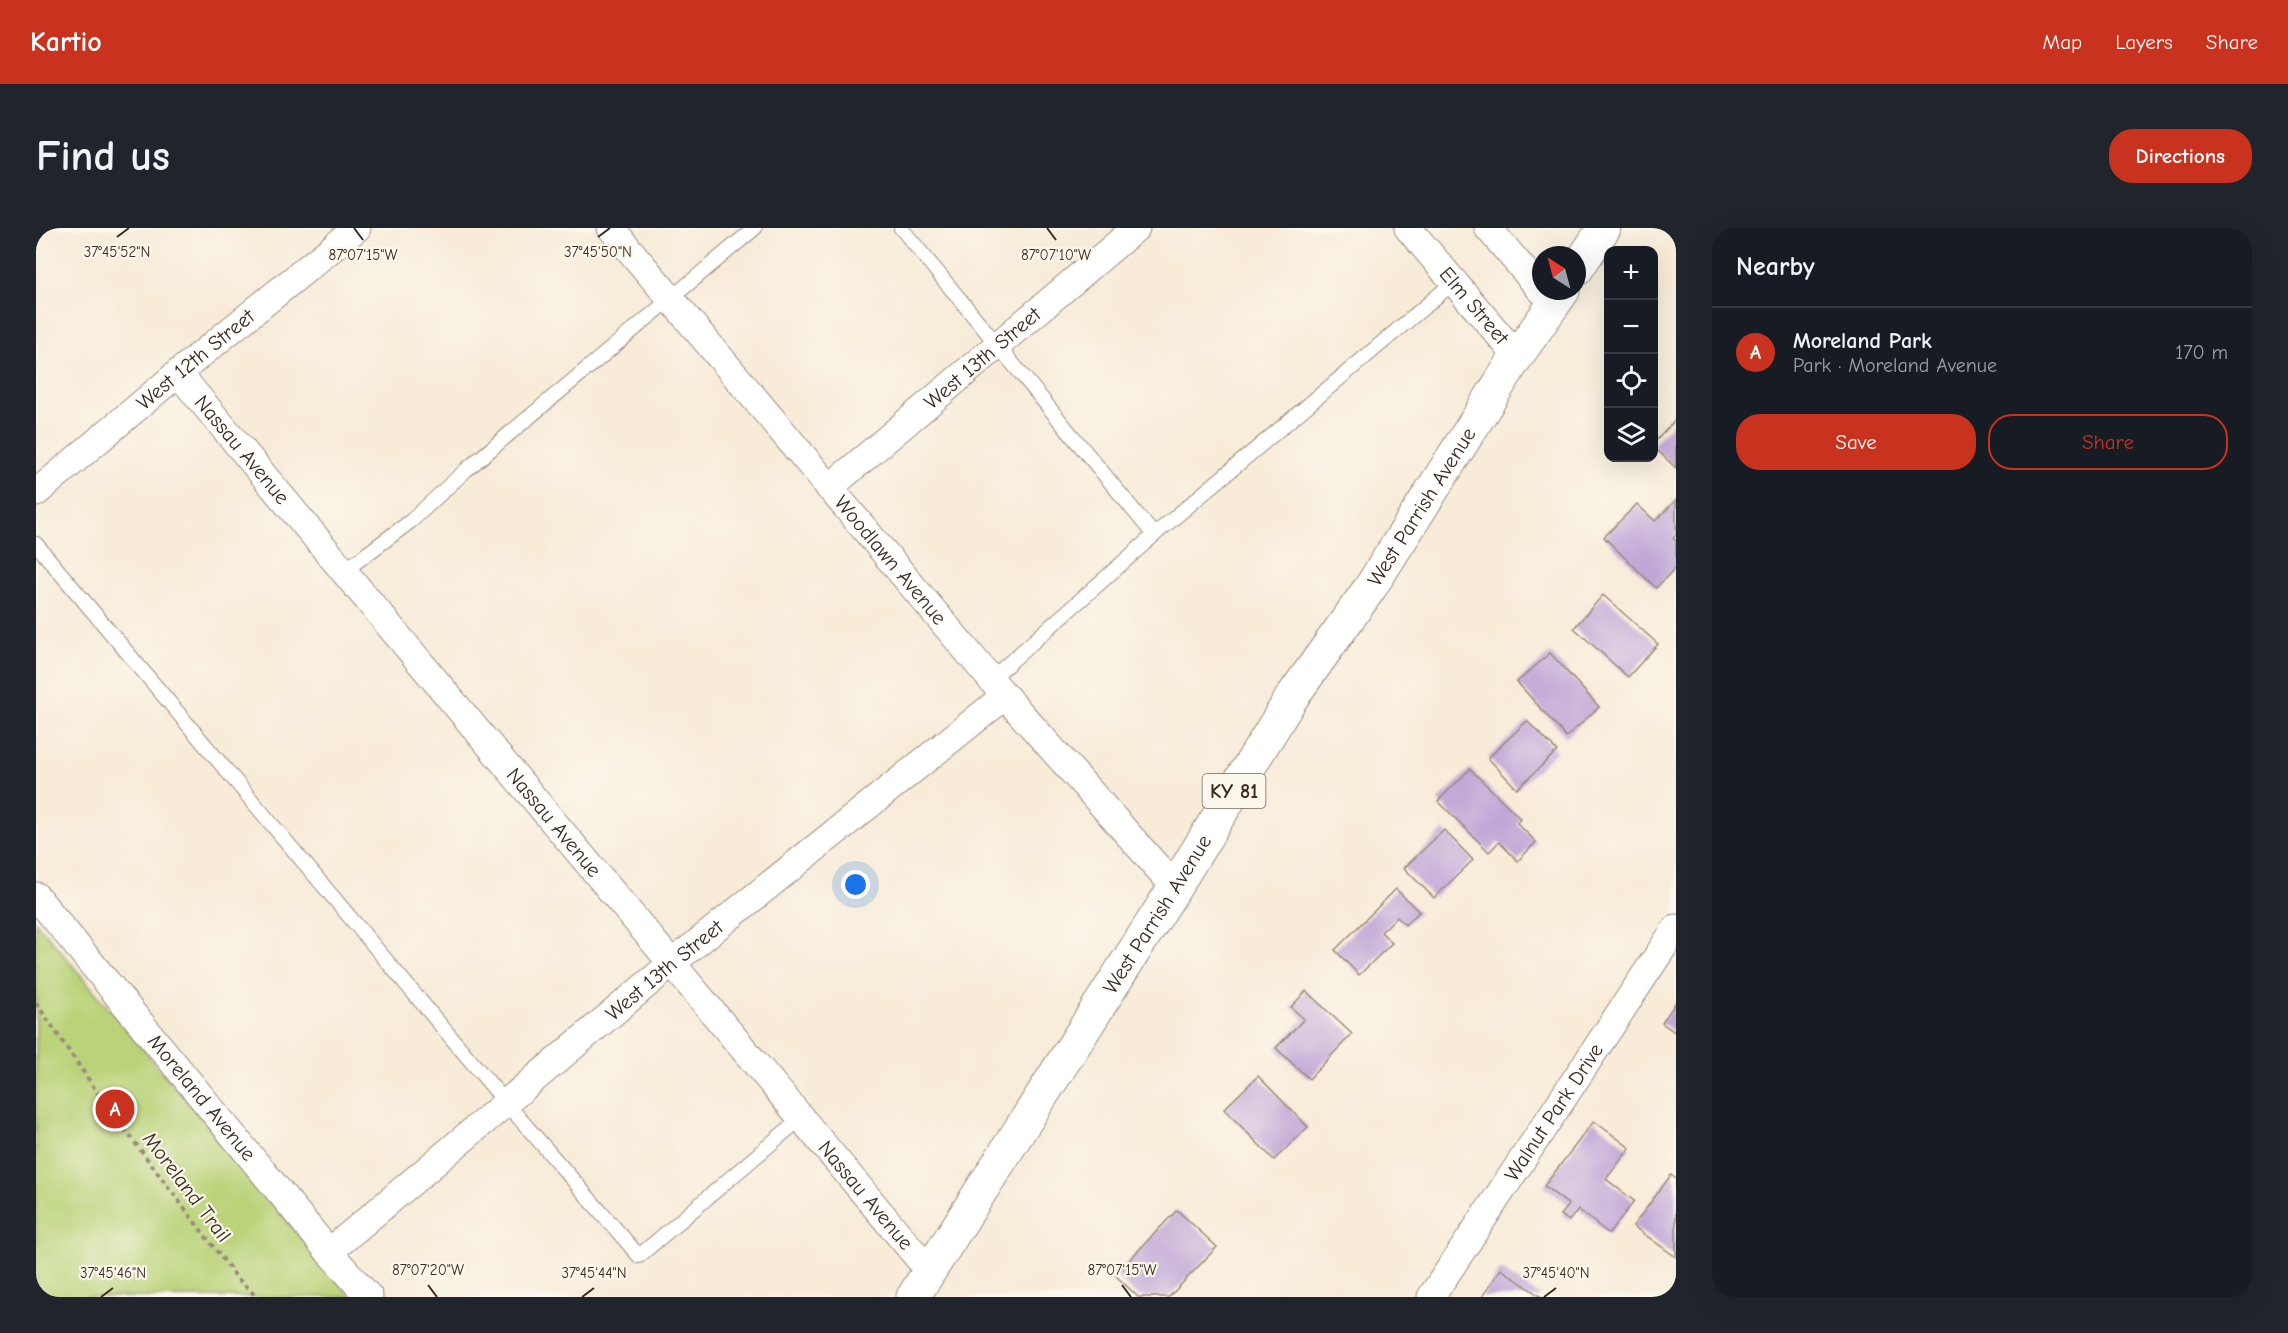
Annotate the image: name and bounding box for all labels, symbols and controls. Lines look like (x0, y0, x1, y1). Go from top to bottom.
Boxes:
text: Kartio (30, 26, 102, 58)
text: Map (2043, 30, 2082, 54)
text: Layers (2115, 30, 2173, 54)
text: Share (2206, 30, 2258, 54)
button: Directions (2109, 129, 2252, 183)
text: Find us (36, 132, 170, 181)
text: 37°45'52"N (84, 243, 150, 261)
text: 37°45'50"N (564, 243, 632, 261)
text: 87°07'15"W (329, 246, 397, 264)
text: 87°07'10"W (1021, 246, 1091, 264)
north arrow (1532, 246, 1586, 300)
map controls (1604, 246, 1658, 462)
button: + (1604, 246, 1658, 300)
text: Nearby (1736, 252, 1815, 282)
street label: Elm Street (1434, 262, 1514, 350)
button: − (1604, 300, 1658, 354)
street label: West 13th Street (919, 301, 1046, 414)
street label: West 12th Street (132, 303, 260, 415)
text: Moreland Park (1793, 328, 1932, 354)
text: A (1750, 341, 1761, 364)
text: 170 m (2175, 341, 2228, 364)
button: locate (1604, 354, 1658, 408)
text: Park · Moreland Avenue (1793, 354, 1997, 377)
street label: Nassau Avenue (190, 390, 295, 509)
button: layers (1604, 408, 1658, 462)
button: Save (1736, 414, 1976, 470)
button: Share (1988, 414, 2228, 470)
street label: West Parrish Avenue (1362, 423, 1481, 591)
street label: Woodlawn Avenue (829, 491, 952, 629)
street label: Nassau Avenue (502, 763, 606, 882)
road number: KY 81 (1202, 774, 1266, 808)
street label: West Parrish Avenue (1098, 830, 1216, 998)
your location (841, 870, 870, 899)
street label: West 13th Street (601, 914, 729, 1026)
street label: Moreland Avenue (143, 1030, 261, 1166)
street label: Walnut Park Drive (1500, 1039, 1608, 1185)
pin: A (96, 1086, 134, 1132)
street label: Moreland Trail (138, 1127, 236, 1247)
street label: Nassau Avenue (813, 1136, 918, 1255)
text: 87°07'20"W (392, 1261, 464, 1279)
text: 87°07'15"W (1088, 1261, 1156, 1279)
text: 37°45'46"N (80, 1264, 146, 1282)
text: 37°45'44"N (561, 1264, 627, 1282)
text: 37°45'40"N (1522, 1264, 1590, 1282)

